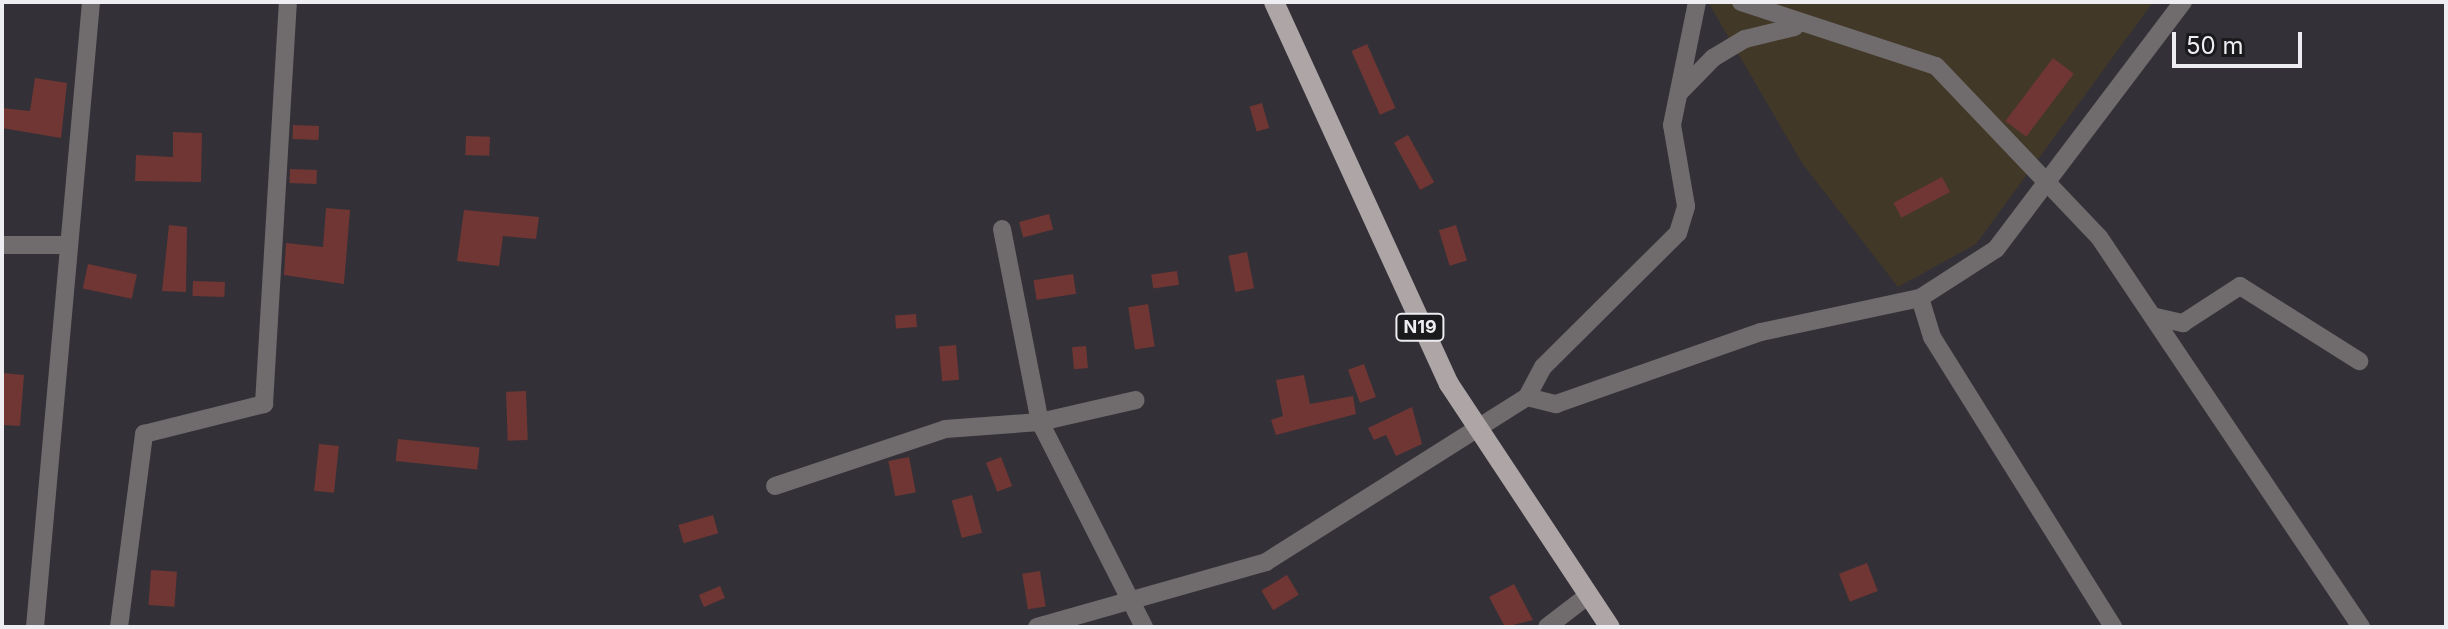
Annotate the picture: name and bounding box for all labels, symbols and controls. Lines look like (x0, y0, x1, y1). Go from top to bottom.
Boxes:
scale bar (2176, 16, 2306, 66)
text: 50 m (2186, 31, 2244, 60)
road number: N19 (1394, 313, 1446, 341)

